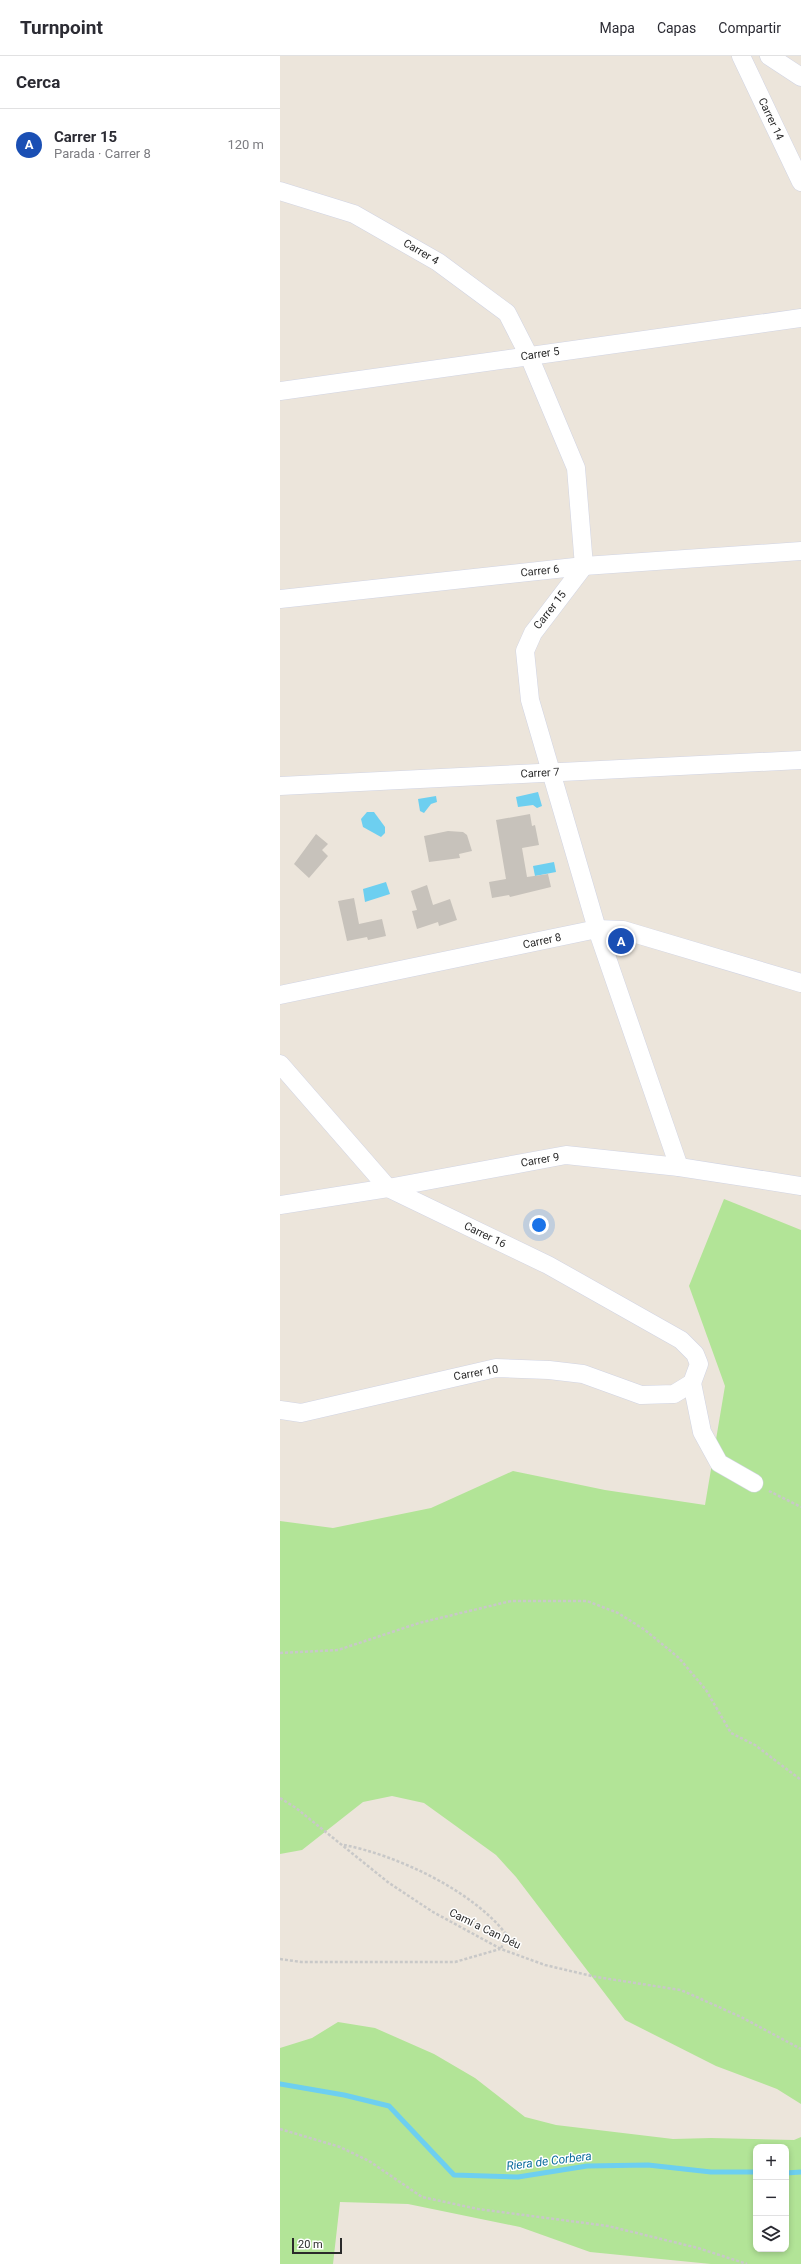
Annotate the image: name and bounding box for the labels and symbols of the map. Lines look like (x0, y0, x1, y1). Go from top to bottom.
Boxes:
street label: Carrer 14 (756, 96, 786, 142)
street label: Carrer 4 (401, 237, 441, 267)
street label: Carrer 5 (520, 345, 560, 363)
street label: Carrer 6 (520, 562, 560, 580)
street label: Carrer 15 (531, 588, 569, 632)
street label: Carrer 7 (520, 765, 560, 781)
pin: A (608, 926, 634, 956)
street label: Carrer 8 (522, 931, 562, 951)
street label: Carrer 9 (520, 1150, 560, 1170)
your location (529, 1215, 549, 1235)
street label: Carrer 16 (462, 1219, 508, 1251)
street label: Carrer 10 (453, 1363, 499, 1383)
street label: Camí a Can Déu (447, 1906, 523, 1952)
water label: Riera de Corbera (506, 2149, 592, 2173)
scale bar (292, 2236, 342, 2255)

